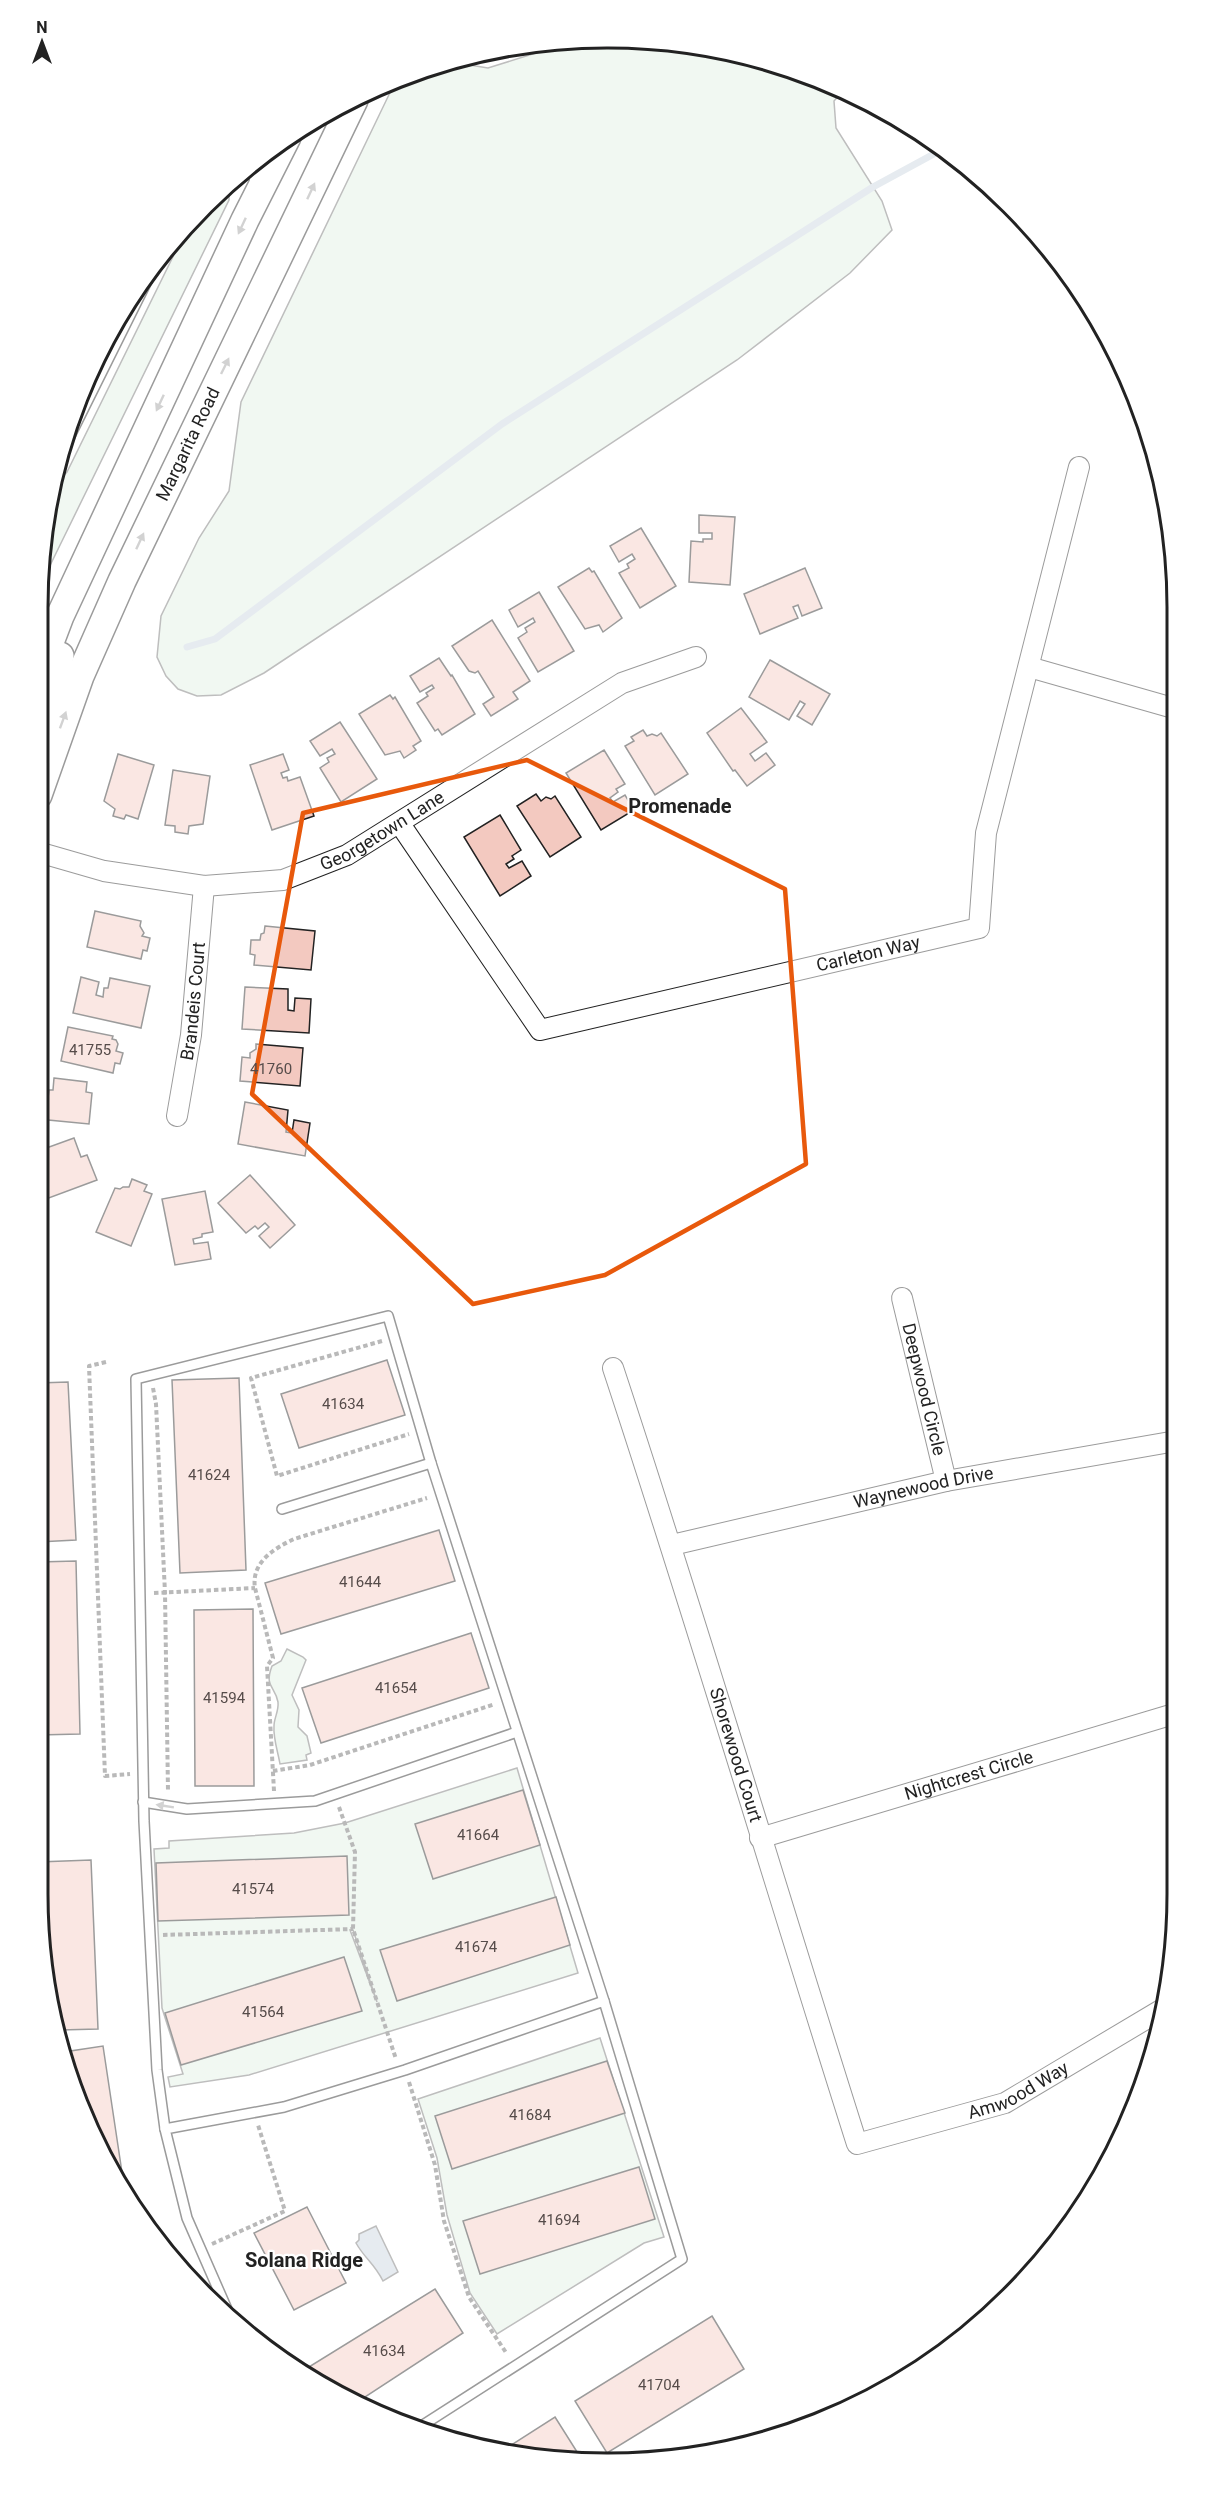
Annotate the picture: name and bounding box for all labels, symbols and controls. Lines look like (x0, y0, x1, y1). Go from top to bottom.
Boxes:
north arrow (12, 12, 72, 72)
text: N (36, 18, 48, 37)
one-way arrow (307, 182, 316, 199)
one-way arrow (238, 218, 247, 235)
one-way arrow (221, 357, 230, 374)
street label: Margarita Road (151, 384, 224, 504)
one-way arrow (155, 395, 164, 412)
one-way arrow (136, 533, 145, 550)
one-way arrow (59, 711, 69, 729)
street label: Georgetown Lane (317, 786, 448, 875)
district label: Promenade (628, 794, 732, 818)
street label: Carleton Way (814, 931, 922, 975)
street label: Brandeis Court (176, 941, 209, 1062)
house number: 41755 (69, 1041, 111, 1059)
house number: 41760 (250, 1060, 292, 1078)
street label: Deepwood Circle (898, 1321, 950, 1457)
house number: 41634 (322, 1395, 365, 1413)
street label: Waynewood Drive (851, 1462, 995, 1512)
house number: 41624 (188, 1466, 231, 1484)
house number: 41644 (339, 1573, 382, 1591)
house number: 41654 (375, 1679, 418, 1697)
street label: Shorewood Court (706, 1685, 767, 1825)
house number: 41594 (203, 1689, 246, 1707)
street label: Nightcrest Circle (902, 1746, 1035, 1804)
one-way arrow (155, 1801, 174, 1810)
house number: 41664 (457, 1826, 500, 1844)
house number: 41574 (232, 1880, 275, 1898)
house number: 41674 (455, 1938, 498, 1956)
house number: 41564 (242, 2003, 285, 2021)
street label: Amwood Way (965, 2056, 1072, 2123)
house number: 41684 (509, 2106, 552, 2124)
house number: 41694 (538, 2211, 581, 2229)
district label: Solana Ridge (245, 2248, 363, 2272)
house number: 41634 (363, 2342, 406, 2360)
house number: 41704 (638, 2376, 681, 2394)

